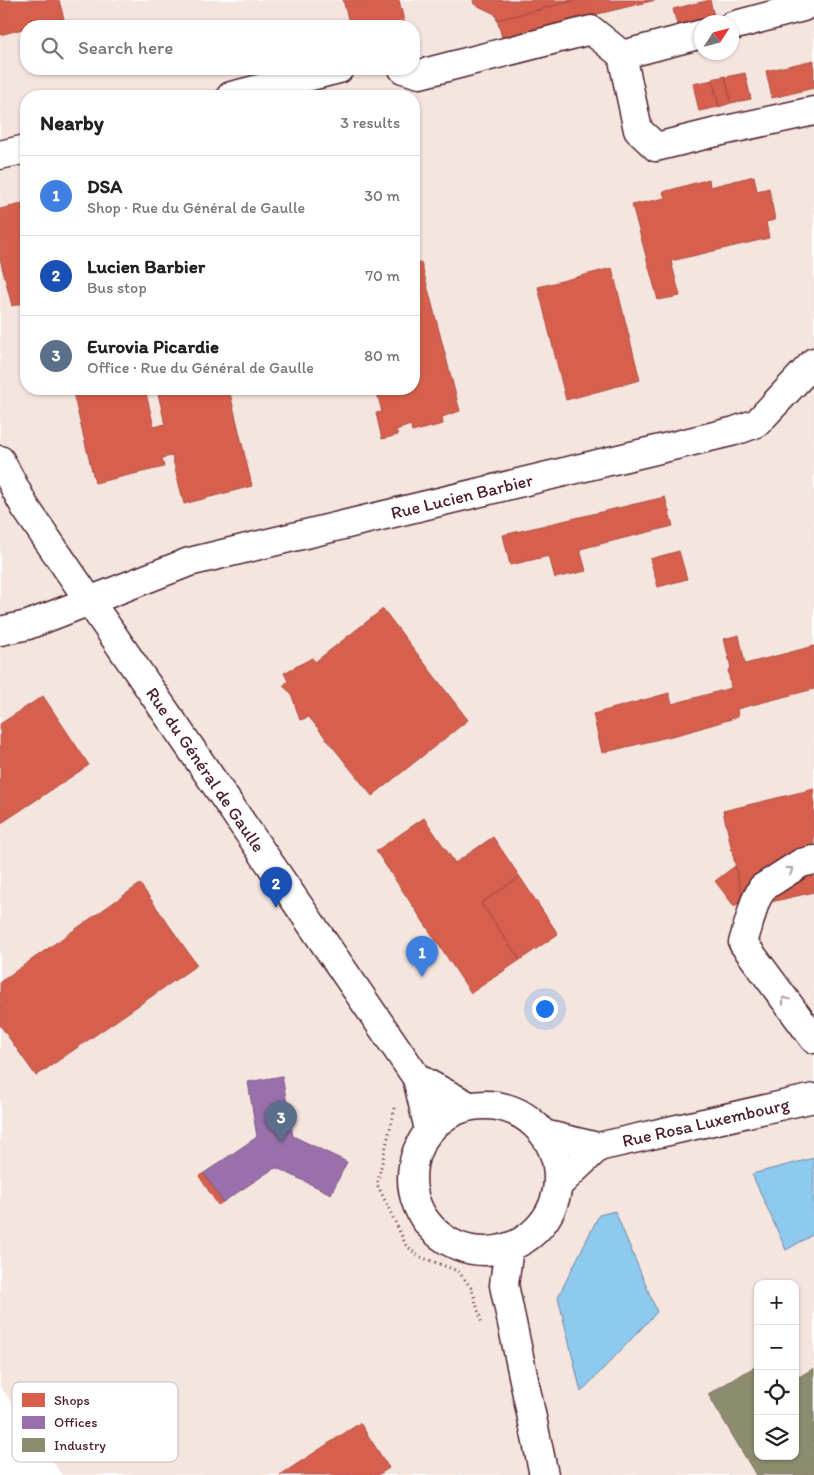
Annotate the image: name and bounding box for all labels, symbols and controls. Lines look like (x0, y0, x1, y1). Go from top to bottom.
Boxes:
north arrow (694, 15, 739, 60)
search box (20, 20, 420, 75)
icon: search (38, 34, 66, 62)
text: Search here (78, 36, 173, 59)
text: Nearby (40, 110, 104, 135)
text: 3 results (340, 113, 400, 132)
text: DSA (87, 175, 122, 198)
text: 1 (52, 186, 60, 205)
text: 30 m (364, 186, 400, 205)
text: Shop · Rue du Général de Gaulle (87, 198, 305, 217)
text: Lucien Barbier (87, 255, 205, 278)
text: 2 (52, 266, 60, 285)
text: 70 m (365, 266, 400, 285)
text: Bus stop (87, 278, 147, 297)
text: Eurovia Picardie (87, 335, 219, 358)
text: 3 (52, 346, 60, 365)
text: 80 m (364, 346, 400, 365)
text: Office · Rue du Général de Gaulle (87, 358, 314, 377)
street label: Rue Lucien Barbier (388, 469, 535, 524)
street label: Rue du Général de Gaulle (141, 683, 270, 856)
pin: 2 (260, 867, 292, 908)
one-way arrow (785, 867, 794, 876)
pin: 1 (406, 936, 438, 977)
your location (532, 996, 558, 1022)
one-way arrow (782, 996, 791, 1006)
street label: Rue Rosa Luxembourg (620, 1093, 792, 1152)
pin: 3 (265, 1101, 297, 1142)
map controls (754, 1280, 799, 1460)
button: + (754, 1280, 799, 1325)
button: − (754, 1325, 799, 1370)
button: locate (754, 1370, 799, 1415)
legend (12, 1382, 178, 1462)
text: Shops (54, 1392, 90, 1409)
text: Offices (54, 1414, 97, 1431)
button: layers (754, 1415, 799, 1460)
text: Industry (54, 1437, 106, 1454)

